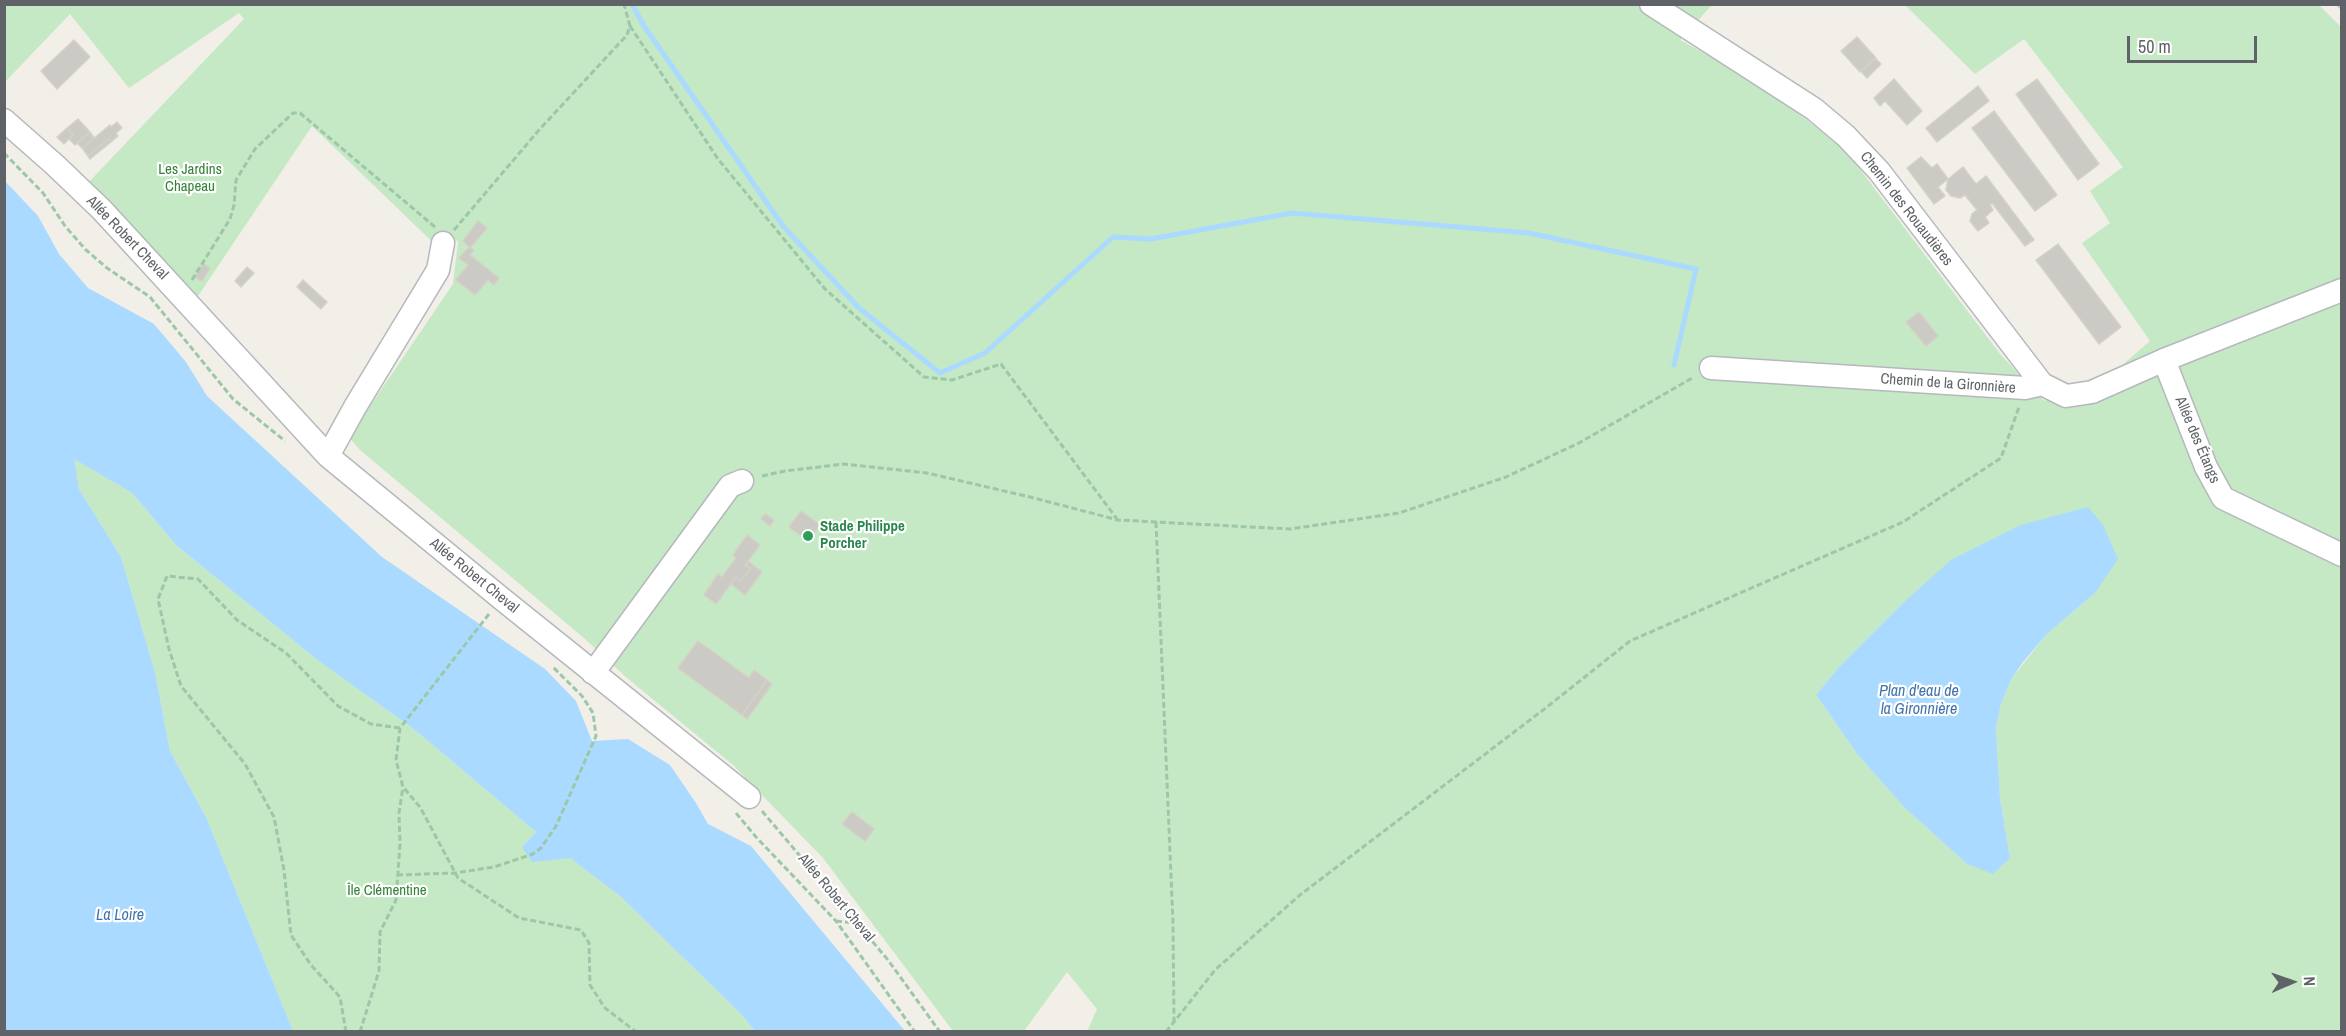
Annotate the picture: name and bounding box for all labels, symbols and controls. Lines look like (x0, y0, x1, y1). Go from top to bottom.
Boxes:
scale bar (2130, 24, 2260, 62)
text: 50 m (2138, 34, 2171, 59)
street label: Chemin des Rouaudières (1856, 148, 1956, 270)
park label: Les Jardins Chapeau (158, 161, 222, 196)
street label: Allée Robert Cheval (83, 192, 171, 284)
street label: Chemin de la Gironnière (1880, 370, 2016, 398)
street label: Allée des Étangs (2171, 394, 2223, 486)
place label: Stade Philippe Porcher (820, 518, 905, 553)
marker: Stade Philippe Porcher (801, 529, 815, 543)
street label: Allée Robert Cheval (426, 535, 522, 617)
water label: Plan d'eau de la Gironnière (1879, 682, 1959, 720)
street label: Allée Robert Cheval (794, 850, 878, 946)
park label: Île Clémentine (347, 882, 427, 900)
water label: La Loire (96, 906, 144, 926)
north arrow (2262, 952, 2322, 1012)
text: N (2299, 976, 2321, 986)

